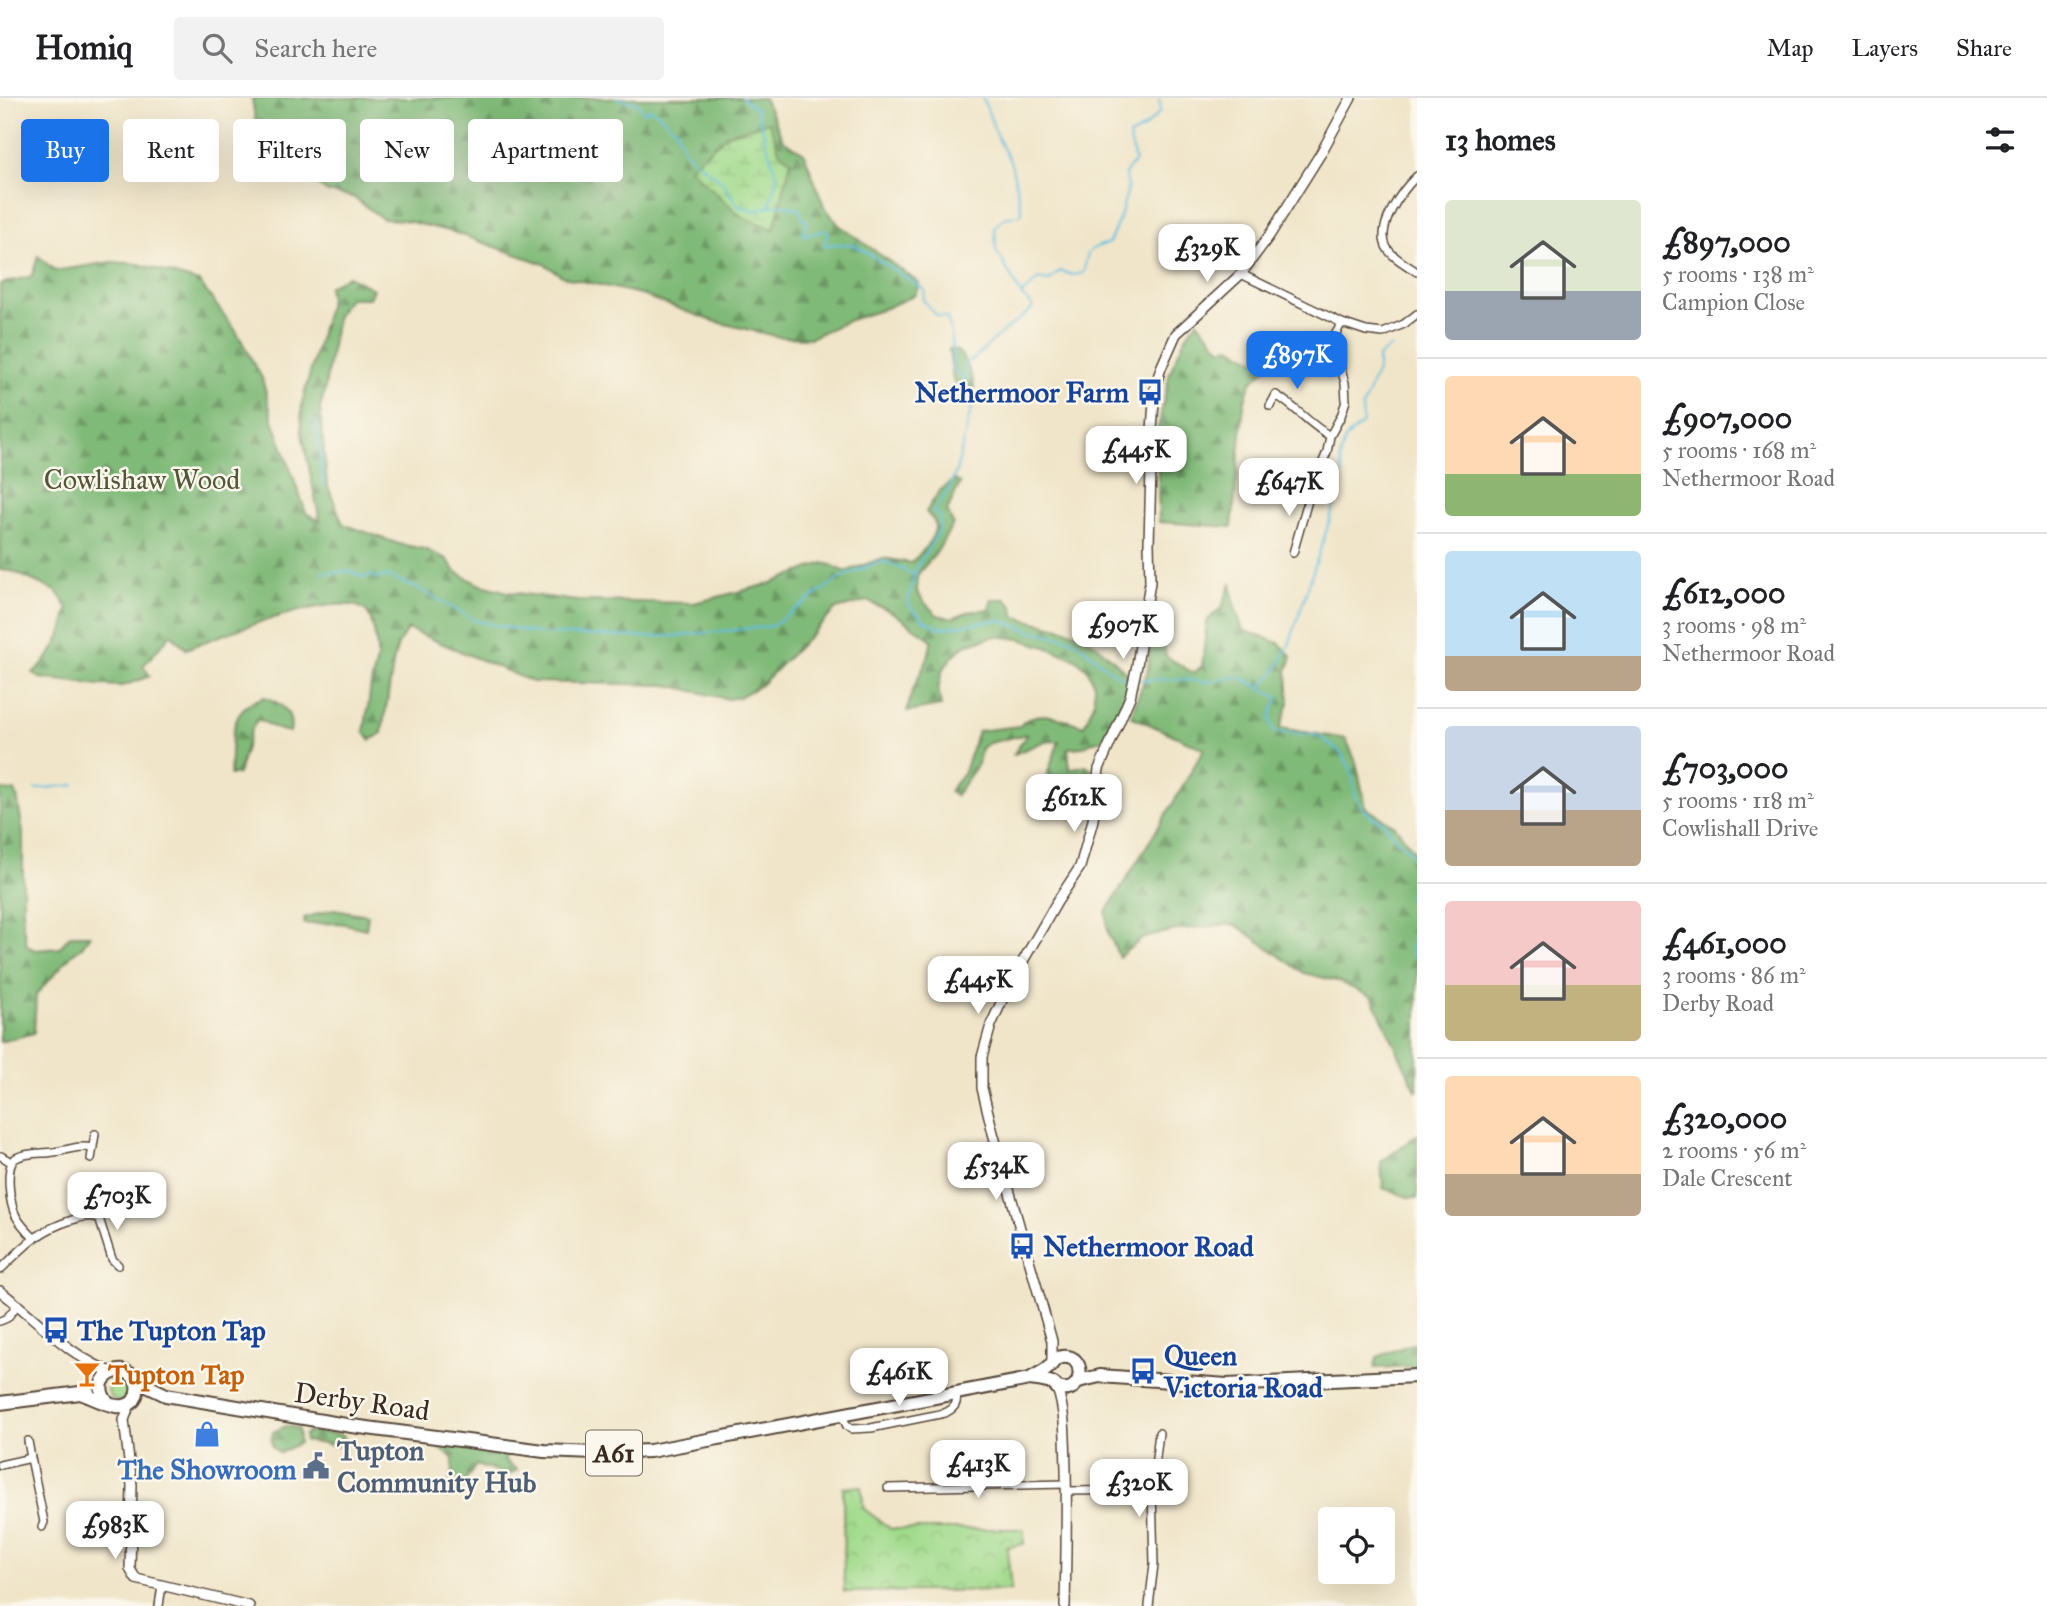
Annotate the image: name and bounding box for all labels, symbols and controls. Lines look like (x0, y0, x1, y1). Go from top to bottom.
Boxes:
search box (174, 17, 664, 80)
text: Homiq (35, 28, 132, 68)
icon: search (198, 29, 236, 67)
text: Search here (254, 32, 377, 64)
text: Map (1767, 33, 1814, 63)
text: Layers (1852, 33, 1918, 63)
text: Share (1956, 33, 2012, 63)
chip: Buy (21, 119, 109, 182)
chip: Rent (123, 119, 219, 182)
chip: Filters (233, 119, 346, 182)
chip: New (360, 119, 454, 182)
chip: Apartment (468, 119, 623, 182)
icon: filters (1981, 121, 2019, 159)
text: 13 homes (1445, 122, 1556, 158)
text: £897,000 (1662, 224, 1791, 260)
pin: £329K (1158, 225, 1256, 284)
icon: home (1501, 228, 1585, 312)
text: £329K (1174, 233, 1240, 261)
text: 5 rooms · 138 m² (1662, 260, 1814, 288)
text: Campion Close (1662, 288, 1805, 316)
pin: £897K (1248, 331, 1346, 391)
text: £897K (1262, 340, 1332, 368)
place label: Nethermoor Farm (914, 375, 1129, 410)
bus stop icon: Nethermoor Farm (1135, 377, 1165, 407)
text: £907,000 (1662, 400, 1792, 436)
icon: home (1501, 404, 1585, 488)
pin: £445K (1087, 426, 1185, 486)
text: £445K (1102, 435, 1170, 463)
text: 5 rooms · 168 m² (1662, 436, 1816, 464)
pin: £647K (1240, 458, 1338, 518)
park label: Cowlishaw Wood (44, 462, 240, 497)
text: Nethermoor Road (1662, 464, 1835, 492)
text: £647K (1255, 467, 1323, 495)
text: £612,000 (1662, 575, 1785, 611)
icon: home (1501, 579, 1585, 663)
pin: £907K (1074, 602, 1172, 661)
text: £907K (1088, 610, 1158, 638)
text: 3 rooms · 98 m² (1662, 611, 1806, 639)
text: Nethermoor Road (1662, 639, 1835, 667)
text: £703,000 (1662, 750, 1788, 786)
icon: home (1501, 754, 1585, 838)
pin: £612K (1025, 774, 1123, 834)
text: £612K (1042, 783, 1106, 811)
text: 5 rooms · 118 m² (1662, 786, 1814, 814)
text: Cowlishall Drive (1662, 814, 1818, 842)
text: £461,000 (1662, 925, 1787, 961)
icon: home (1501, 929, 1585, 1013)
pin: £445K (929, 956, 1027, 1016)
text: 3 rooms · 86 m² (1662, 961, 1806, 989)
text: £445K (944, 965, 1012, 993)
text: Derby Road (1662, 989, 1774, 1017)
text: £320,000 (1662, 1100, 1787, 1136)
icon: home (1501, 1104, 1585, 1188)
text: 2 rooms · 56 m² (1662, 1136, 1806, 1164)
pin: £534K (947, 1142, 1045, 1202)
text: £534K (963, 1151, 1029, 1179)
text: Dale Crescent (1662, 1164, 1792, 1192)
pin: £703K (68, 1172, 166, 1232)
text: £703K (83, 1181, 151, 1209)
place label: Nethermoor Road (1043, 1229, 1255, 1264)
bus stop icon: Nethermoor Road (1007, 1231, 1037, 1261)
place label: The Tupton Tap (77, 1313, 266, 1348)
bus stop icon: The Tupton Tap (41, 1315, 71, 1345)
place label: Queen Victoria Road (1163, 1338, 1324, 1405)
pin: £461K (850, 1348, 948, 1408)
bus stop icon: Queen Victoria Road (1128, 1356, 1158, 1386)
place label: Tupton Tap (108, 1357, 244, 1392)
text: £461K (866, 1357, 932, 1385)
bar icon: Tupton Tap (72, 1359, 102, 1389)
street label: Derby Road (292, 1375, 432, 1428)
shop icon: The Showroom (192, 1419, 222, 1449)
road number: A61 (586, 1430, 642, 1476)
place label: Tupton Community Hub (337, 1433, 537, 1500)
pin: £413K (929, 1440, 1027, 1500)
text: £413K (946, 1449, 1010, 1477)
public building icon: Tupton Community Hub (301, 1451, 331, 1481)
place label: The Showroom (118, 1452, 297, 1487)
pin: £320K (1090, 1460, 1188, 1519)
text: £320K (1106, 1468, 1172, 1496)
pin: £983K (66, 1502, 164, 1561)
map controls (1318, 1507, 1395, 1584)
button: locate (1318, 1507, 1395, 1584)
text: £983K (82, 1510, 148, 1538)

